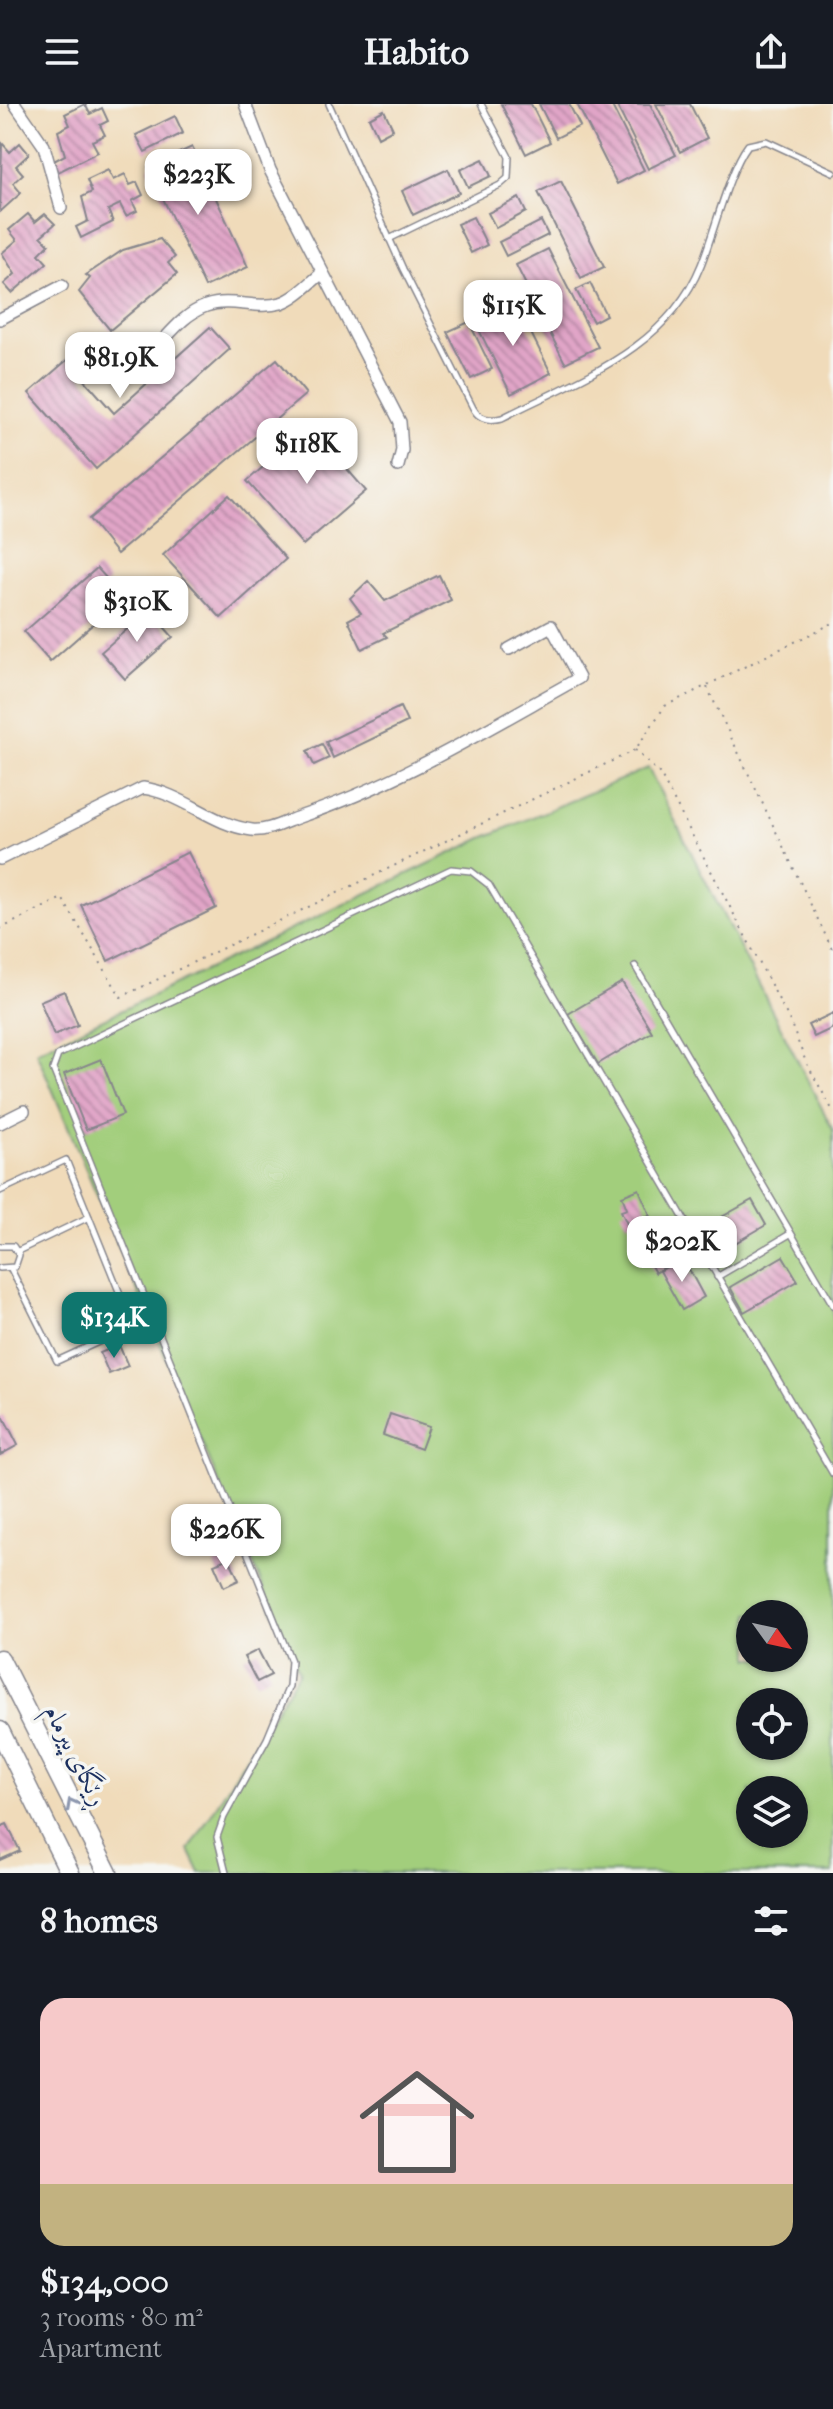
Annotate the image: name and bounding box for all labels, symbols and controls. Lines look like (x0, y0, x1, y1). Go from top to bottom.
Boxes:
icon: menu (40, 30, 84, 74)
icon: share (749, 30, 793, 74)
text: Habito (364, 31, 469, 73)
pin: $223K (142, 149, 254, 217)
text: $223K (163, 159, 233, 190)
pin: $115K (457, 280, 569, 348)
text: $115K (482, 290, 544, 321)
pin: $81.9K (55, 332, 185, 400)
text: $81.9K (83, 342, 157, 373)
pin: $118K (251, 418, 363, 486)
text: $118K (275, 428, 339, 459)
pin: $310K (81, 576, 193, 644)
text: $310K (103, 586, 171, 617)
pin: $202K (626, 1216, 738, 1284)
text: $202K (645, 1226, 719, 1257)
pin: $134K (58, 1292, 170, 1360)
text: $134K (80, 1302, 148, 1333)
pin: $226K (170, 1504, 282, 1572)
text: $226K (189, 1514, 263, 1545)
north arrow (736, 1600, 808, 1672)
map controls (736, 1600, 808, 1848)
button: locate (736, 1688, 808, 1760)
street label: ڕێگای پیرمام (31, 1699, 116, 1814)
button: layers (736, 1776, 808, 1848)
one-way arrow (66, 1798, 81, 1813)
icon: filters (749, 1899, 793, 1943)
text: 8 homes (40, 1901, 158, 1941)
icon: home (345, 2050, 489, 2194)
text: $134,000 (40, 2262, 169, 2302)
text: 3 rooms · 80 m² (40, 2302, 203, 2333)
text: Apartment (40, 2333, 162, 2364)

